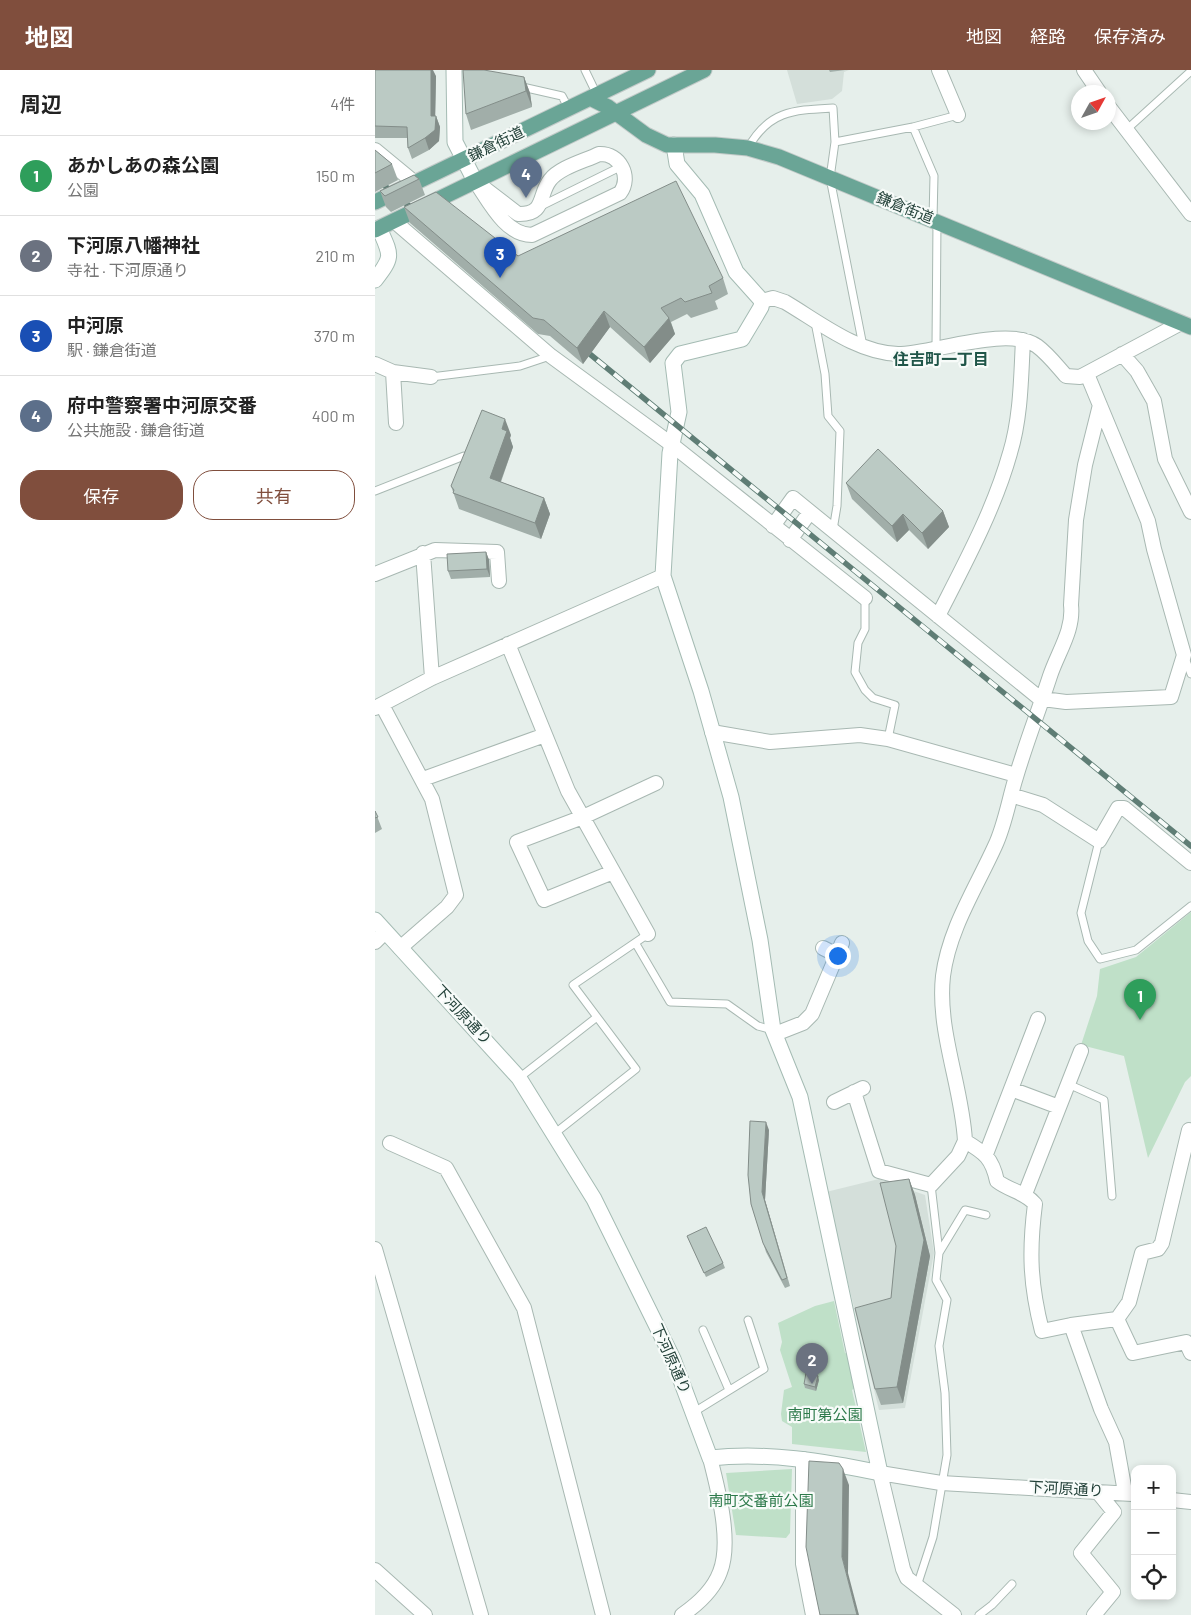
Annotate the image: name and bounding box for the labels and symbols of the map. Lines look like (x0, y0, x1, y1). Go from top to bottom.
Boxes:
north arrow (1071, 85, 1116, 130)
street label: 鎌倉街道 (465, 122, 526, 164)
pin: 4 (510, 157, 542, 198)
street label: 鎌倉街道 (874, 187, 937, 227)
pin: 3 (484, 237, 516, 278)
district label: 住吉町一丁目 (892, 349, 989, 368)
your location (825, 943, 851, 969)
pin: 1 (1124, 979, 1156, 1020)
street label: 下河原通り (432, 981, 496, 1048)
street label: 下河原通り (648, 1321, 695, 1397)
pin: 2 (796, 1343, 828, 1384)
park label: 南町第公園 (787, 1405, 863, 1423)
street label: 下河原通り (1028, 1477, 1104, 1499)
park label: 南町交番前公園 (708, 1491, 814, 1509)

